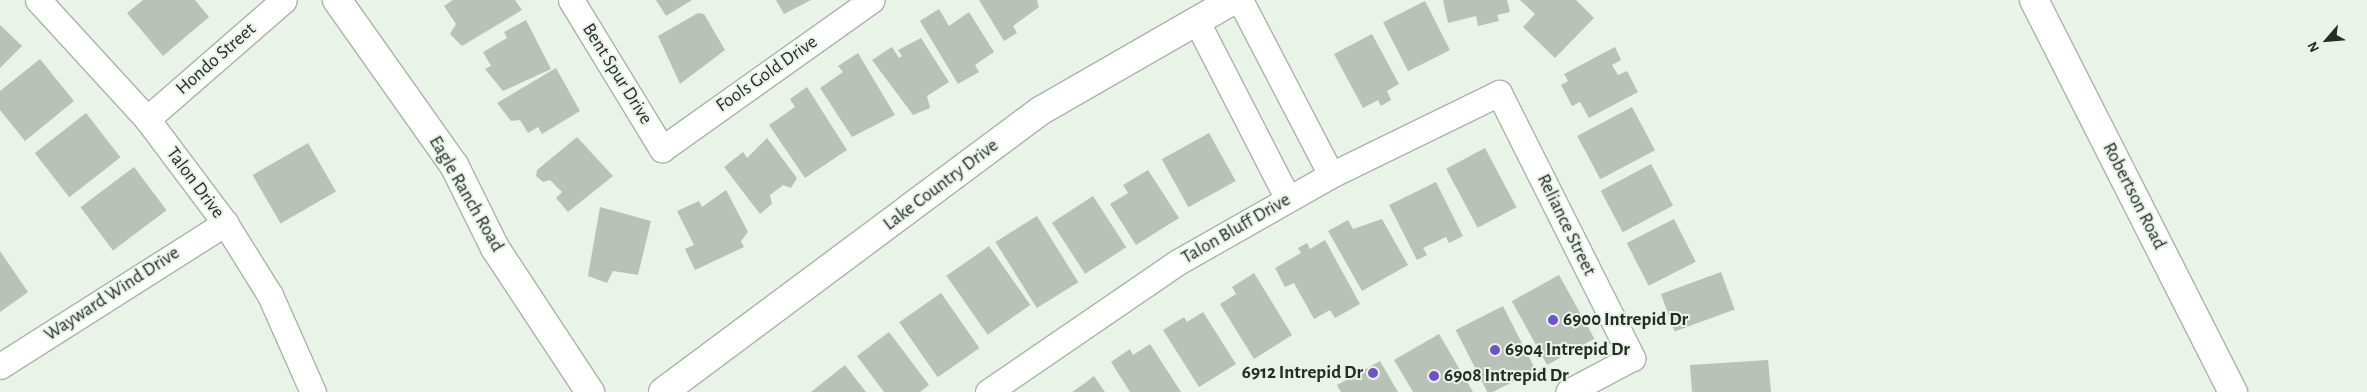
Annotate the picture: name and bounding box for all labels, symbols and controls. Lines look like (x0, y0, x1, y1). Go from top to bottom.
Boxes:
north arrow (2302, 15, 2352, 65)
street label: Hondo Street (171, 18, 261, 100)
street label: Bent Spur Drive (577, 19, 657, 129)
street label: Fools Gold Drive (712, 31, 822, 117)
text: N (2305, 39, 2322, 54)
street label: Eagle Ranch Road (424, 132, 508, 256)
street label: Lake Country Drive (879, 134, 1003, 236)
street label: Robertson Road (2097, 139, 2171, 253)
street label: Talon Drive (161, 143, 229, 223)
street label: Reliance Street (1532, 170, 1600, 280)
street label: Talon Bluff Drive (1177, 189, 1295, 269)
street label: Wayward Wind Drive (40, 242, 184, 346)
place label: 6900 Intrepid Dr (1563, 309, 1688, 331)
marker: 6900 Intrepid Dr (1547, 314, 1559, 326)
place label: 6904 Intrepid Dr (1505, 339, 1630, 361)
marker: 6904 Intrepid Dr (1489, 344, 1501, 356)
place label: 6912 Intrepid Dr (1242, 362, 1363, 384)
place label: 6908 Intrepid Dr (1444, 365, 1569, 387)
marker: 6912 Intrepid Dr (1367, 367, 1379, 379)
marker: 6908 Intrepid Dr (1428, 370, 1440, 382)

